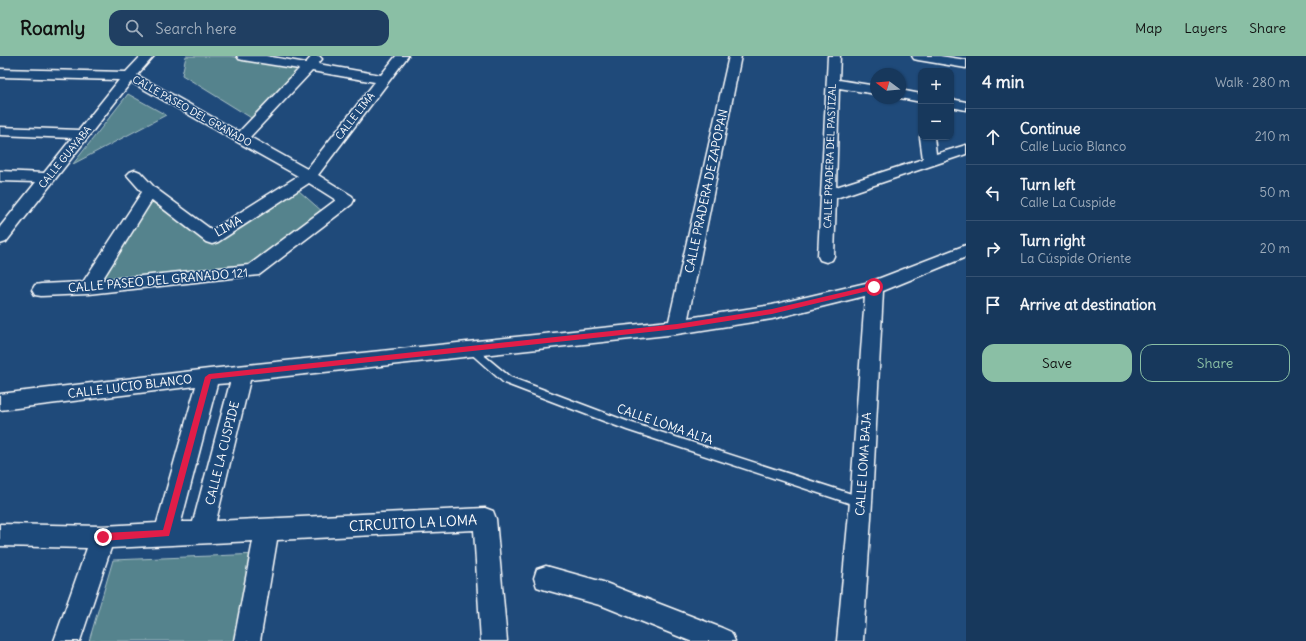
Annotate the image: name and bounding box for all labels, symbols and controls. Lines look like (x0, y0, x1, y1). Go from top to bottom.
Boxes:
search box (109, 10, 389, 46)
text: Roamly (20, 16, 85, 40)
icon: search (123, 17, 145, 39)
text: Search here (155, 19, 237, 38)
text: Map (1135, 19, 1162, 37)
text: Layers (1184, 19, 1227, 37)
text: Share (1249, 19, 1286, 37)
north arrow (870, 68, 906, 104)
map controls (918, 68, 954, 140)
button: + (918, 68, 954, 104)
text: 4 min (982, 71, 1024, 93)
street label: CALLE PASEO DEL GRANADO (130, 73, 254, 149)
text: Walk · 280 m (1215, 74, 1290, 91)
street label: CALLE PRADERA DEL PASTIZAL (821, 83, 839, 229)
street label: CALLE LIMA (332, 89, 378, 142)
button: − (918, 104, 954, 140)
street label: CALLE PRADERA DE ZAPOPAN (681, 108, 731, 274)
text: Continue (1020, 119, 1081, 138)
street label: CALLE GUAYABA (36, 123, 95, 191)
icon: ahead (982, 126, 1004, 148)
text: 210 m (1255, 128, 1290, 145)
text: Calle Lucio Blanco (1020, 138, 1126, 155)
text: Turn left (1020, 175, 1075, 194)
icon: left (982, 182, 1004, 204)
text: 50 m (1259, 184, 1290, 201)
text: Calle La Cuspide (1020, 194, 1116, 211)
street label: LIMA (212, 212, 245, 240)
text: Turn right (1020, 231, 1085, 250)
icon: right (982, 238, 1004, 260)
text: 20 m (1260, 240, 1290, 257)
text: La Cúspide Oriente (1020, 250, 1131, 267)
street label: CALLE PASEO DEL GRANADO 121 (67, 265, 249, 295)
route start (865, 278, 883, 296)
icon: arrive (982, 294, 1004, 316)
text: Arrive at destination (1020, 295, 1156, 314)
button: Save (982, 344, 1132, 382)
button: Share (1140, 344, 1290, 382)
street label: CALLE LUCIO BLANCO (67, 371, 193, 401)
street label: CALLE LA CUSPIDE (202, 400, 242, 506)
street label: CALLE LOMA ALTA (615, 401, 715, 448)
street label: CALLE LOMA BAJA (852, 412, 874, 516)
street label: CIRCUITO LA LOMA (348, 511, 478, 535)
route end (94, 528, 112, 546)

